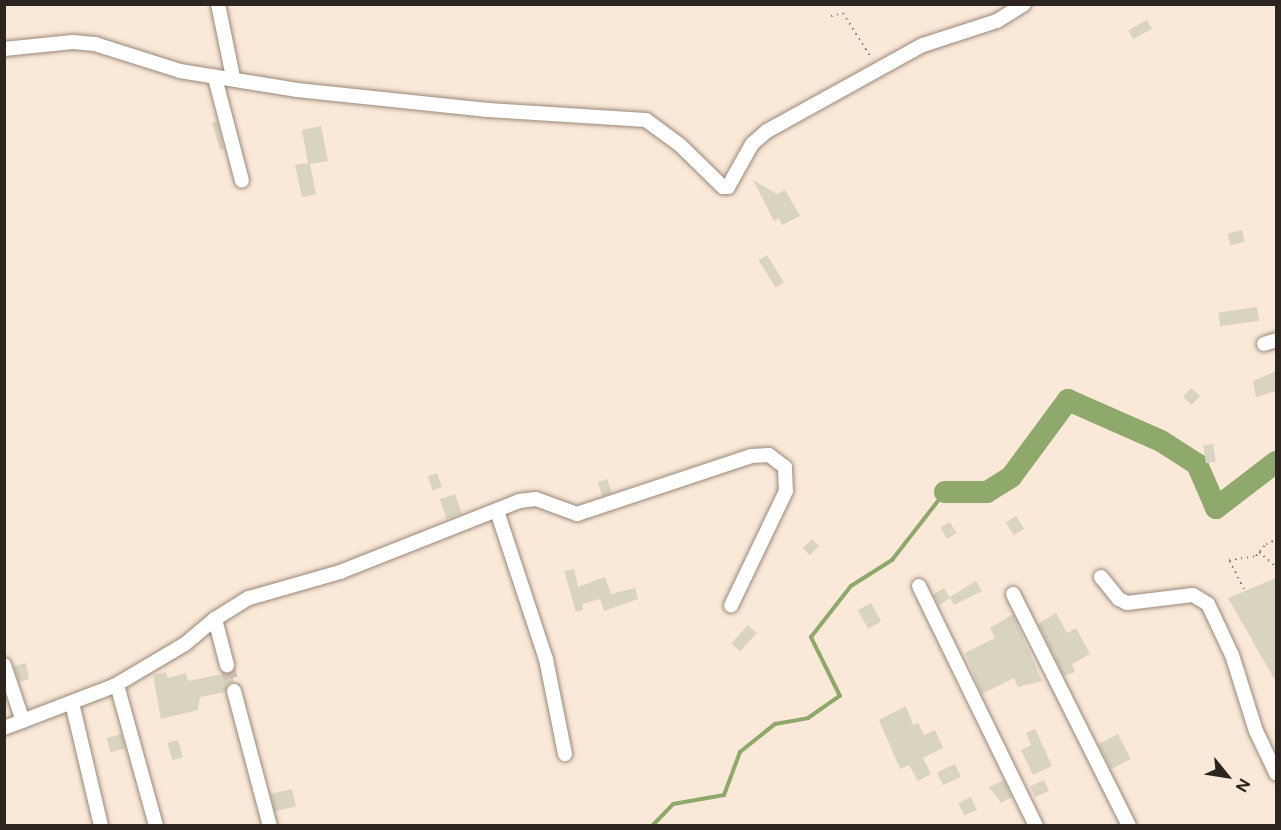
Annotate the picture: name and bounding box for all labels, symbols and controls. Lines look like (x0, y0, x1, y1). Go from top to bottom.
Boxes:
north arrow (1197, 746, 1257, 806)
text: N (1232, 775, 1254, 795)

